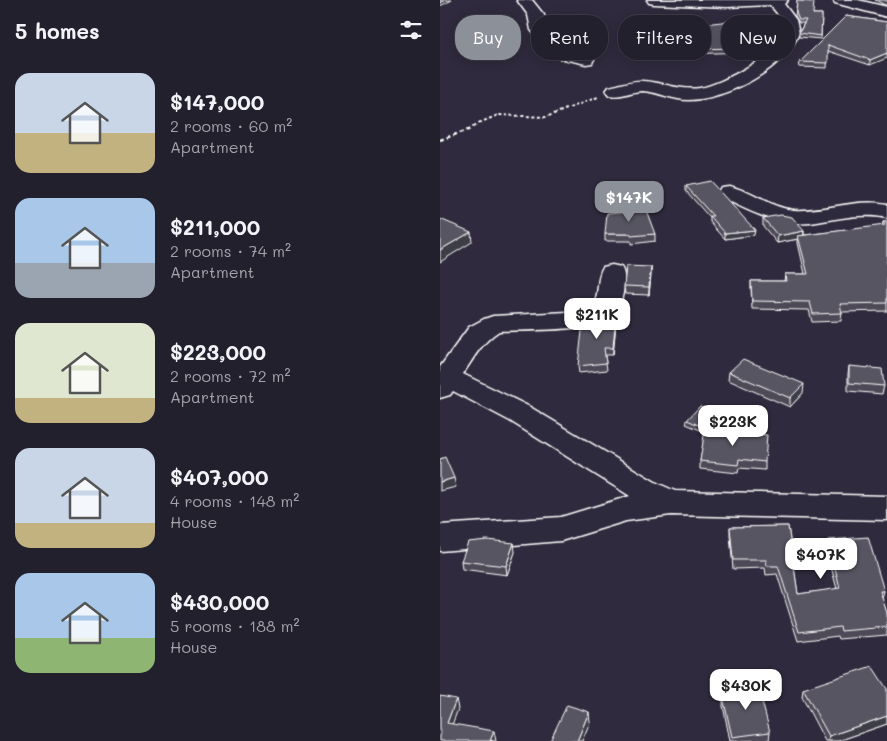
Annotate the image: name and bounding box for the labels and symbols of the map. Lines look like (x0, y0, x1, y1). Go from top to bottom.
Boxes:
pin: $147K (594, 180, 664, 223)
pin: $211K (562, 298, 632, 340)
pin: $223K (698, 404, 768, 447)
pin: $407K (786, 538, 856, 580)
pin: $430K (711, 668, 781, 711)

